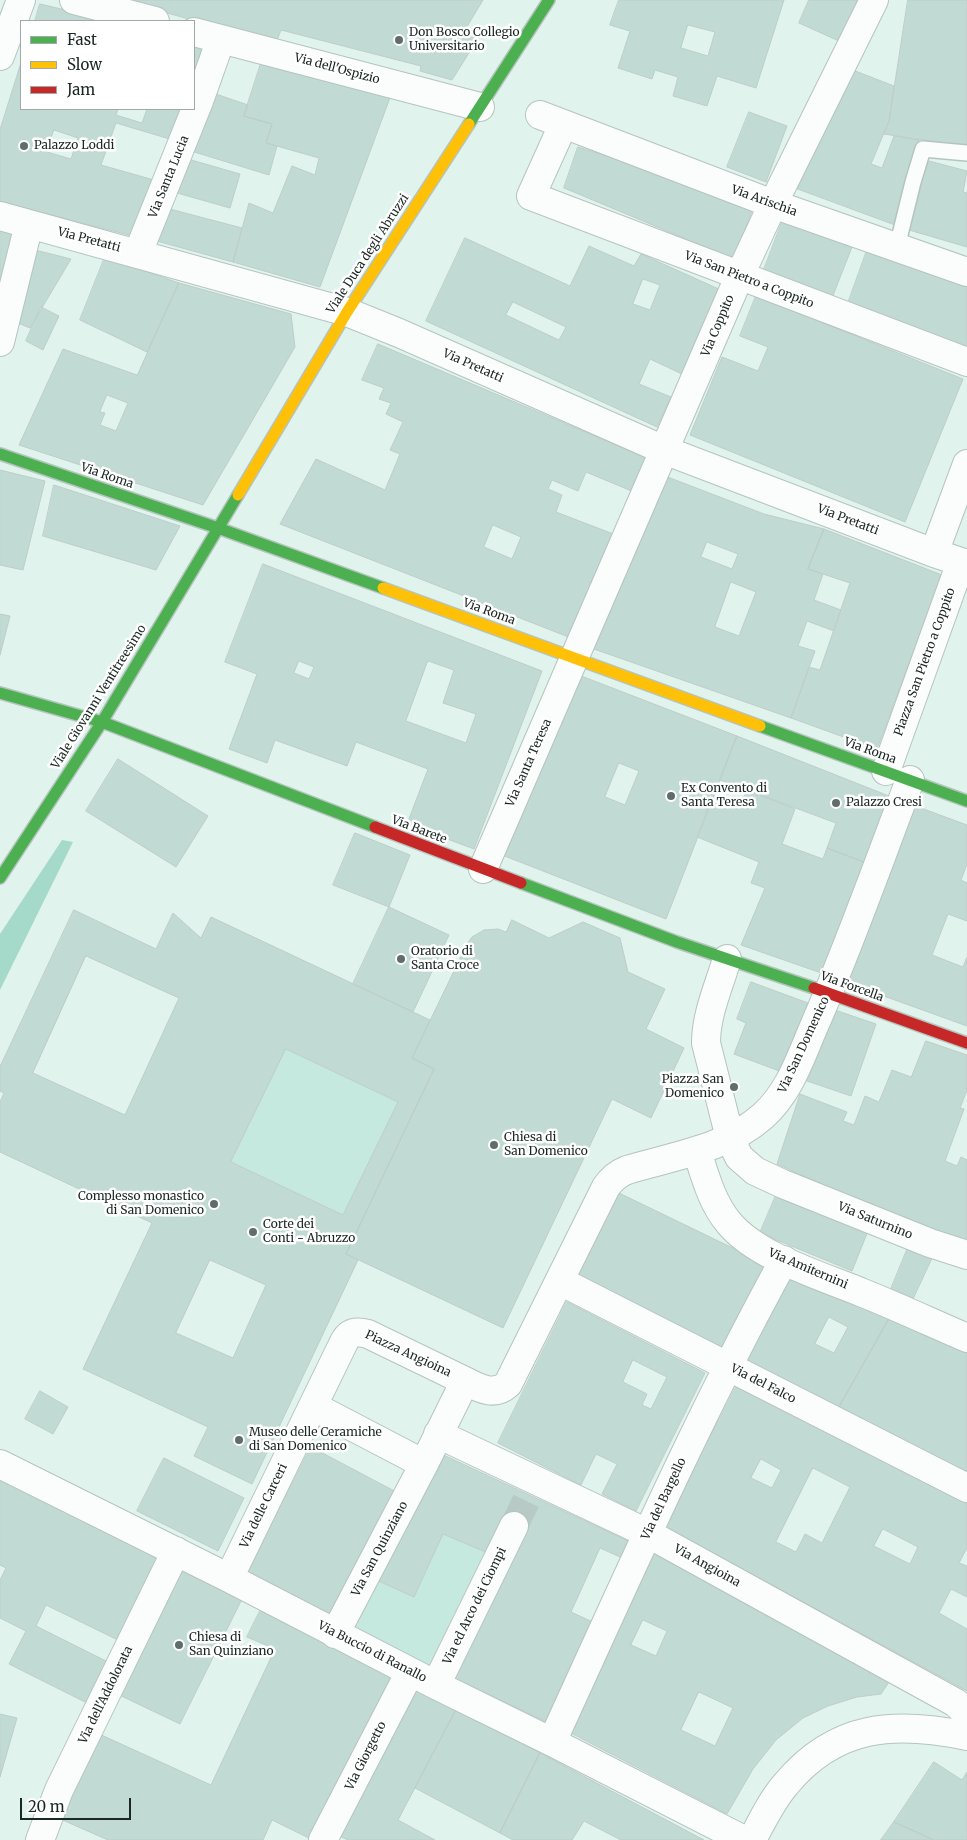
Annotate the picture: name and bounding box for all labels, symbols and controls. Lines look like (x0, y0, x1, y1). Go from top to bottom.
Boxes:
legend (20, 20, 195, 110)
place label: Don Bosco Collegio Universitario (409, 26, 520, 54)
text: Fast (67, 30, 97, 49)
marker: Don Bosco Collegio Universitario (393, 34, 405, 46)
street label: Via dell'Ospizio (293, 51, 381, 87)
text: Slow (67, 55, 102, 74)
text: Jam (67, 80, 95, 99)
street label: Via Santa Lucia (146, 134, 192, 220)
place label: Palazzo Loddi (34, 139, 114, 153)
marker: Palazzo Loddi (18, 140, 30, 152)
street label: Via Arischia (729, 182, 799, 220)
street label: Viale Duca degli Abruzzi (324, 191, 412, 317)
street label: Via Pretatti (56, 225, 122, 255)
street label: Via San Pietro a Coppito (682, 249, 816, 311)
street label: Via Coppito (699, 293, 737, 359)
street label: Via Pretatti (441, 346, 505, 386)
street label: Via Roma (79, 460, 135, 492)
street label: Via Pretatti (815, 502, 881, 538)
street label: Piazza San Pietro a Coppito (891, 586, 959, 738)
street label: Via Roma (461, 596, 517, 628)
street label: Viale Giovanni Ventitreesimo (49, 622, 149, 772)
street label: Via Santa Teresa (503, 717, 555, 809)
street label: Via Roma (842, 735, 898, 767)
place label: Ex Convento di Santa Teresa (681, 782, 767, 810)
marker: Ex Convento di Santa Teresa (665, 790, 677, 802)
place label: Palazzo Cresi (846, 796, 922, 810)
marker: Palazzo Cresi (830, 797, 842, 809)
street label: Via Barete (389, 813, 449, 847)
place label: Oratorio di Santa Croce (411, 945, 479, 973)
marker: Oratorio di Santa Croce (395, 953, 407, 965)
street label: Via Forcella (819, 969, 885, 1005)
street label: Via San Domenico (775, 994, 833, 1096)
place label: Piazza San Domenico (662, 1073, 724, 1101)
marker: Piazza San Domenico (728, 1081, 740, 1093)
place label: Chiesa di San Domenico (504, 1131, 588, 1159)
marker: Chiesa di San Domenico (488, 1139, 500, 1151)
place label: Complesso monastico di San Domenico (78, 1190, 204, 1218)
marker: Complesso monastico di San Domenico (208, 1198, 220, 1210)
street label: Via Saturnino (836, 1200, 914, 1242)
place label: Corte dei Conti - Abruzzo (263, 1218, 355, 1246)
marker: Corte dei Conti - Abruzzo (247, 1226, 259, 1238)
street label: Via Amiternini (766, 1246, 850, 1292)
street label: Piazza Angioina (363, 1328, 453, 1380)
street label: Via del Falco (728, 1361, 798, 1407)
place label: Museo delle Ceramiche di San Domenico (249, 1426, 382, 1454)
marker: Museo delle Ceramiche di San Domenico (233, 1434, 245, 1446)
street label: Via del Bargello (639, 1456, 689, 1542)
street label: Via delle Carceri (237, 1461, 291, 1551)
street label: Via San Quinziano (349, 1499, 411, 1599)
street label: Via Angioina (671, 1542, 743, 1590)
street label: Via ed Arco dei Ciompi (440, 1545, 510, 1667)
street label: Via Buccio di Ranallo (315, 1618, 429, 1686)
place label: Chiesa di San Quinziano (189, 1631, 273, 1659)
marker: Chiesa di San Quinziano (173, 1639, 185, 1651)
street label: Via dell'Addolorata (76, 1644, 136, 1746)
street label: Via Giorgetto (343, 1719, 389, 1793)
scale bar (22, 1788, 134, 1820)
text: 20 m (28, 1797, 65, 1816)

